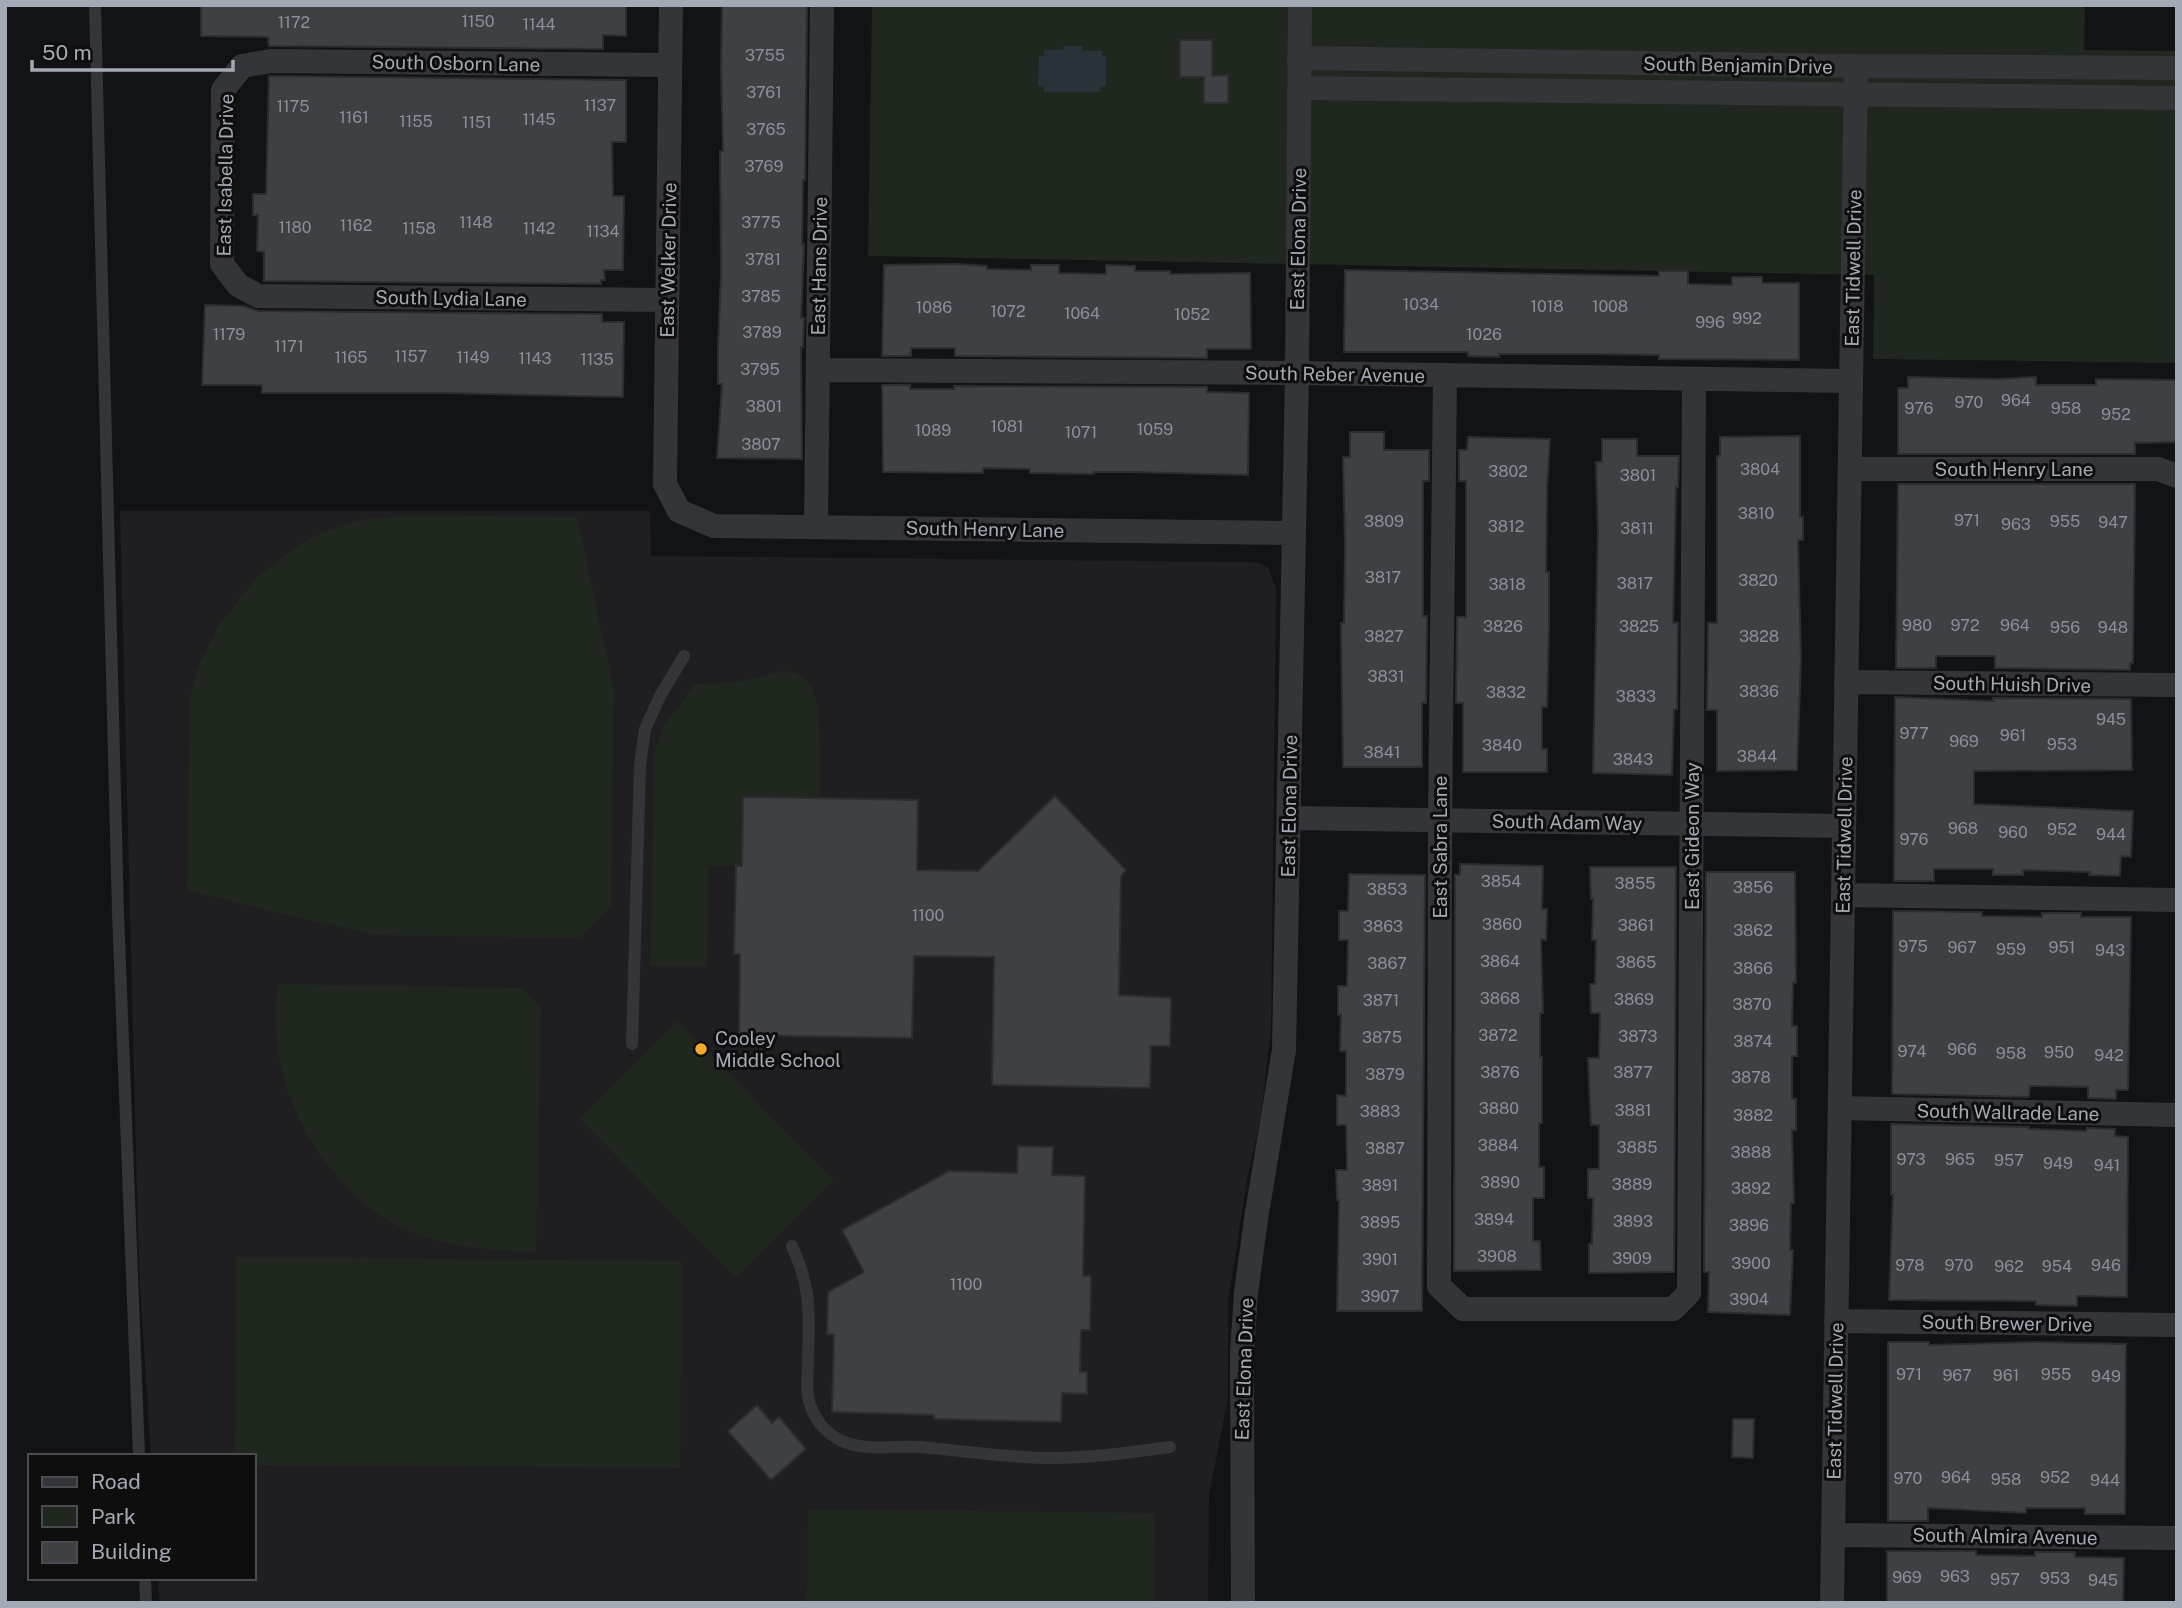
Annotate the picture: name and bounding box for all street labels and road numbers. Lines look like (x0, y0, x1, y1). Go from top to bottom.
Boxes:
street label: South Osborn Lane (371, 51, 541, 75)
street label: South Benjamin Drive (1643, 52, 1833, 78)
street label: East Isabella Drive (213, 93, 237, 257)
street label: East Elona Drive (1286, 168, 1310, 310)
street label: East Welker Drive (656, 182, 680, 338)
street label: East Tidwell Drive (1841, 189, 1865, 347)
street label: East Hans Drive (807, 196, 831, 336)
street label: South Lydia Lane (375, 286, 527, 310)
street label: South Reber Avenue (1245, 361, 1425, 387)
street label: South Henry Lane (1935, 458, 2093, 480)
street label: South Henry Lane (905, 517, 1065, 541)
street label: South Huish Drive (1933, 672, 2091, 696)
street label: East Elona Drive (1277, 735, 1301, 877)
street label: East Tidwell Drive (1832, 756, 1856, 914)
street label: East Gideon Way (1681, 762, 1703, 910)
street label: East Sabra Lane (1429, 775, 1451, 919)
street label: South Adam Way (1491, 810, 1643, 834)
street label: South Wallrade Lane (1916, 1099, 2100, 1125)
street label: East Elona Drive (1231, 1297, 1257, 1441)
street label: South Brewer Drive (1921, 1311, 2093, 1335)
street label: East Tidwell Drive (1823, 1322, 1847, 1480)
street label: South Almira Avenue (1912, 1523, 2098, 1549)

